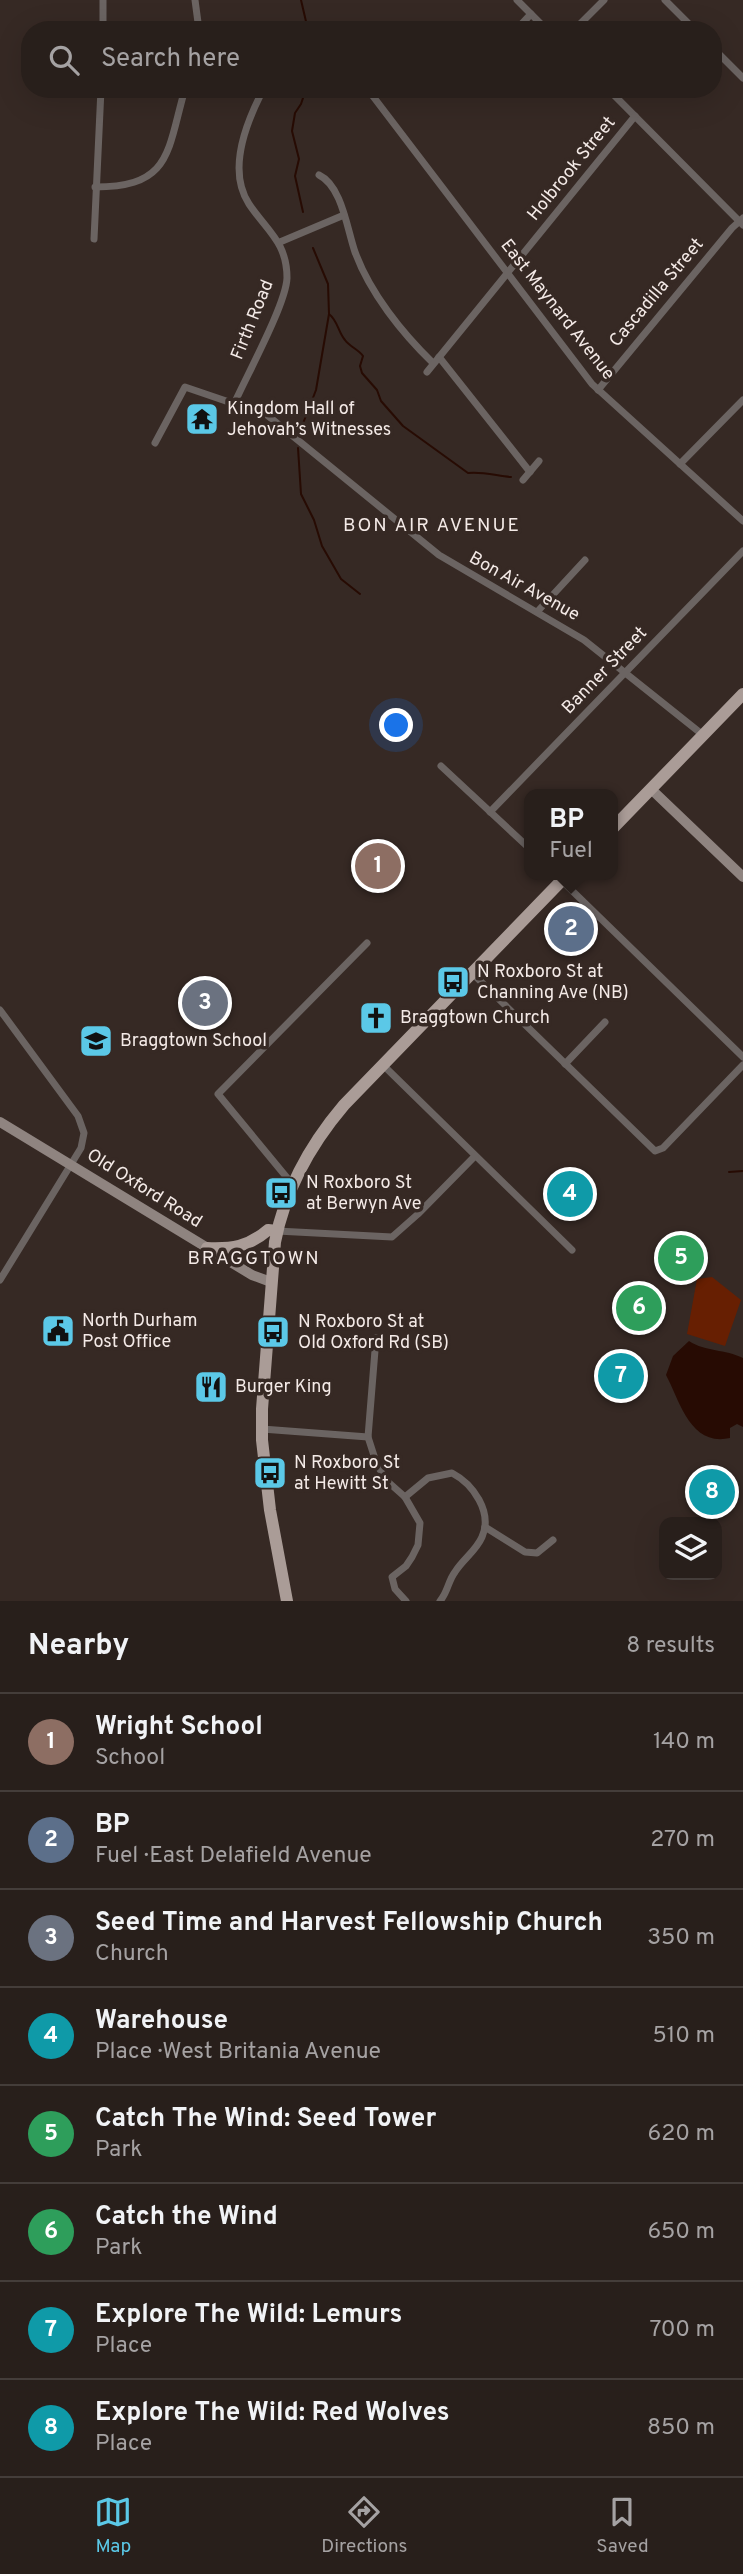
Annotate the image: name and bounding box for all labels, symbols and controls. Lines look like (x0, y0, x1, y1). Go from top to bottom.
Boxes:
search box (21, 21, 722, 98)
icon: search (45, 41, 83, 79)
text: Search here (101, 43, 240, 76)
street label: Holbrook Street (523, 112, 621, 226)
street label: Cascadilla Street (605, 234, 709, 352)
street label: East Maynard Avenue (495, 235, 619, 385)
street label: Firth Road (227, 277, 279, 363)
place label: Kingdom Hall of Jehovah’s Witnesses (227, 398, 391, 442)
temple icon: Kingdom Hall of Jehovah’s Witnesses (183, 400, 221, 438)
district label: BON AIR AVENUE (343, 514, 521, 538)
street label: Bon Air Avenue (465, 547, 583, 627)
street label: Banner Street (557, 622, 653, 720)
your location (379, 708, 413, 742)
popup (524, 789, 618, 880)
text: BP (549, 804, 584, 837)
text: Fuel (549, 837, 593, 866)
pin: 1 (355, 840, 401, 892)
pin: 2 (548, 903, 594, 955)
place label: N Roxboro St at Channing Ave (NB) (477, 961, 629, 1005)
bus stop icon: N Roxboro St at Channing Ave (NB) (434, 963, 472, 1001)
pin: 3 (182, 977, 228, 1029)
church icon: Braggtown Church (357, 999, 395, 1037)
place label: Braggtown Church (400, 1007, 550, 1030)
school or university icon: Braggtown School (77, 1022, 115, 1060)
place label: Braggtown School (120, 1030, 267, 1053)
street label: Old Oxford Road (82, 1144, 206, 1234)
pin: 4 (547, 1168, 593, 1220)
place label: N Roxboro St at Berwyn Ave (306, 1172, 421, 1216)
bus stop icon: N Roxboro St at Berwyn Ave (262, 1174, 300, 1212)
pin: 5 (658, 1232, 704, 1284)
district label: BRAGGTOWN (187, 1247, 321, 1271)
pin: 6 (616, 1282, 662, 1334)
place label: North Durham Post Office (82, 1310, 197, 1354)
place label: N Roxboro St at Old Oxford Rd (SB) (298, 1311, 449, 1355)
public building icon: North Durham Post Office (39, 1312, 77, 1350)
bus stop icon: N Roxboro St at Old Oxford Rd (SB) (254, 1313, 292, 1351)
pin: 7 (598, 1350, 644, 1402)
restaurant icon: Burger King (192, 1368, 230, 1406)
place label: Burger King (235, 1376, 332, 1399)
place label: N Roxboro St at Hewitt St (294, 1452, 400, 1496)
bus stop icon: N Roxboro St at Hewitt St (251, 1454, 289, 1492)
pin: 8 (689, 1466, 735, 1518)
map controls (659, 1517, 722, 1580)
button: layers (659, 1517, 722, 1580)
text: Nearby (28, 1628, 129, 1665)
text: 8 results (626, 1632, 715, 1661)
text: Wright School (95, 1711, 263, 1744)
text: 1 (46, 1728, 56, 1757)
text: 140 m (653, 1728, 715, 1757)
text: School (95, 1744, 165, 1773)
text: BP (95, 1809, 129, 1842)
text: 2 (44, 1826, 58, 1855)
text: 270 m (650, 1826, 715, 1855)
text: Fuel · East Delafield Avenue (95, 1842, 372, 1871)
text: Seed Time and Harvest Fellowship Church (95, 1907, 603, 1940)
text: 3 (44, 1924, 58, 1953)
text: 350 m (647, 1924, 715, 1953)
text: Church (95, 1940, 169, 1969)
text: Warehouse (95, 2005, 228, 2038)
text: 4 (44, 2022, 58, 2051)
text: 510 m (652, 2022, 715, 2051)
text: Place · West Britania Avenue (95, 2038, 381, 2067)
text: Catch The Wind: Seed Tower (95, 2103, 436, 2136)
text: 5 (44, 2120, 58, 2149)
text: 620 m (648, 2120, 715, 2149)
text: Park (95, 2136, 142, 2165)
text: Catch the Wind (95, 2201, 278, 2234)
text: 6 (44, 2218, 58, 2247)
text: 650 m (647, 2218, 715, 2247)
text: Park (95, 2234, 142, 2263)
text: Explore The Wild: Lemurs (95, 2299, 402, 2332)
text: 7 (45, 2316, 57, 2345)
text: 700 m (649, 2316, 715, 2345)
text: Place (95, 2332, 152, 2361)
text: Explore The Wild: Red Wolves (95, 2397, 450, 2430)
text: 8 (44, 2414, 58, 2443)
text: 850 m (647, 2414, 715, 2443)
text: Place (95, 2430, 152, 2459)
tab: Map (94, 2493, 132, 2559)
tab: Directions (321, 2493, 408, 2559)
tab: Saved (596, 2493, 649, 2559)

